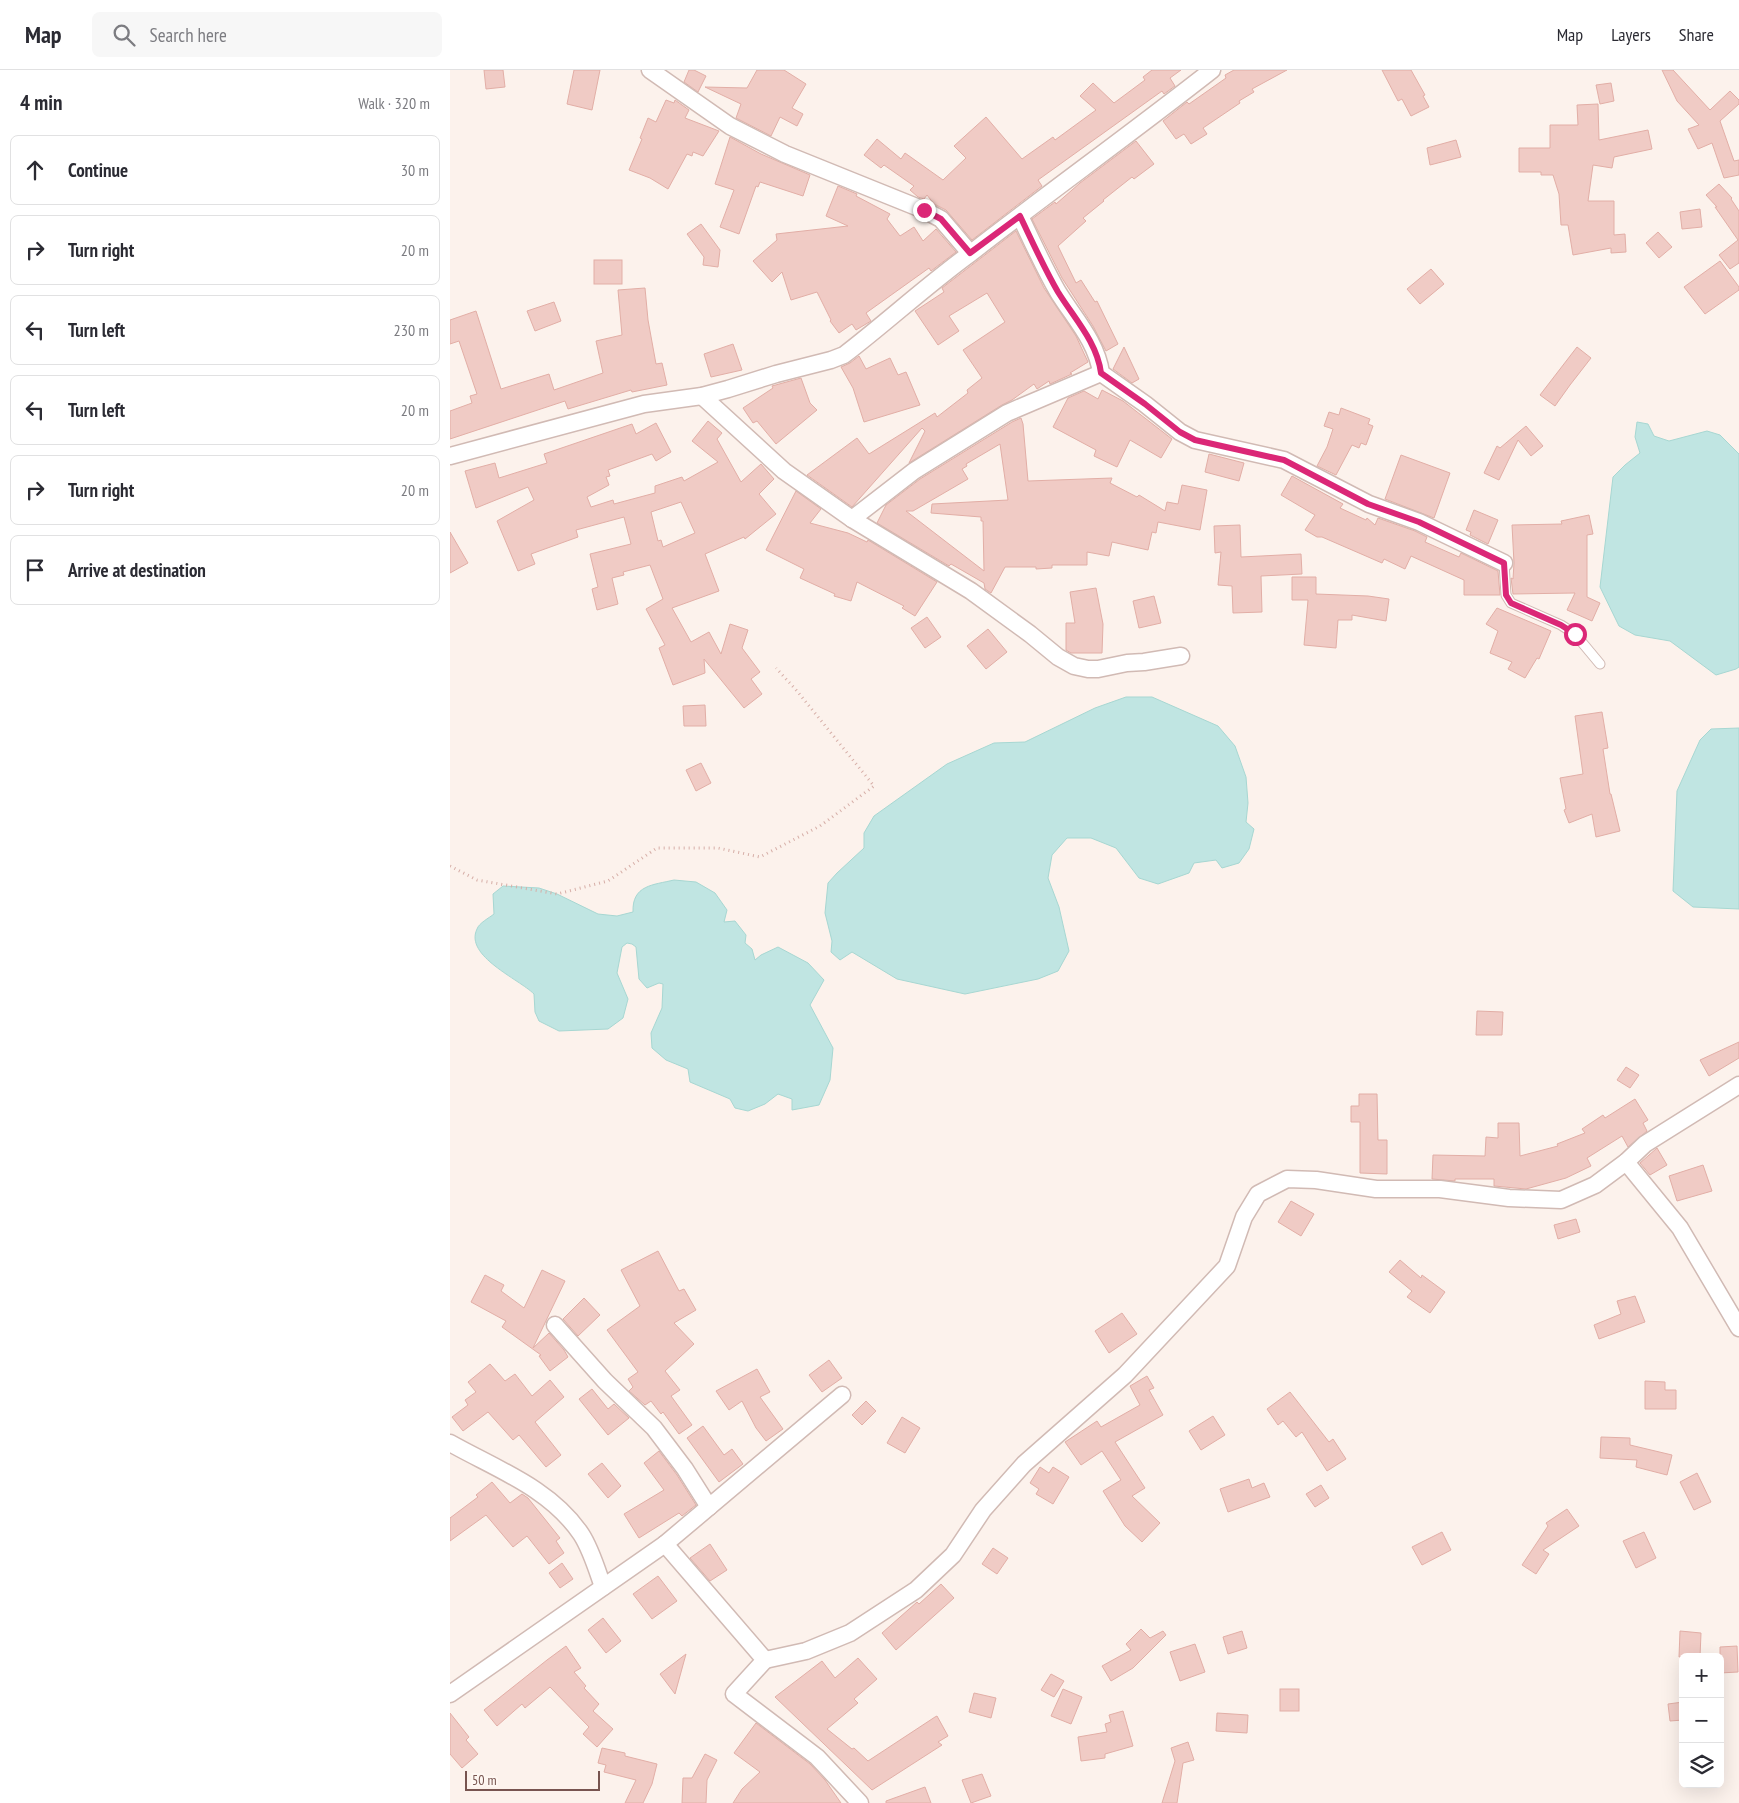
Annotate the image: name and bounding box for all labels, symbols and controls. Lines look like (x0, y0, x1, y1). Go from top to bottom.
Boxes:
search box (92, 12, 442, 57)
text: Map (25, 19, 62, 50)
icon: search (110, 21, 138, 49)
text: Search here (150, 23, 227, 47)
text: Map (1557, 23, 1583, 46)
text: Layers (1611, 23, 1651, 46)
text: Share (1679, 23, 1714, 46)
text: 4 min (20, 89, 62, 116)
text: Walk · 320 m (358, 93, 430, 113)
icon: ahead (21, 156, 49, 184)
text: Continue (68, 158, 128, 182)
text: 30 m (401, 160, 429, 180)
route end (913, 199, 936, 222)
icon: right (21, 236, 49, 264)
text: Turn right (68, 238, 134, 262)
text: 20 m (401, 240, 429, 260)
icon: left (21, 316, 49, 344)
text: Turn left (68, 318, 125, 342)
text: 230 m (394, 320, 429, 340)
icon: left (21, 396, 49, 424)
text: Turn left (68, 398, 125, 422)
text: 20 m (401, 400, 429, 420)
icon: right (21, 476, 49, 504)
text: Turn right (68, 478, 134, 502)
text: 20 m (401, 480, 429, 500)
icon: arrive (21, 556, 49, 584)
text: Arrive at destination (68, 558, 206, 582)
route start (1564, 623, 1587, 646)
map controls (1679, 1653, 1724, 1788)
button: + (1679, 1653, 1724, 1698)
button: − (1679, 1698, 1724, 1743)
button: layers (1679, 1743, 1724, 1788)
scale bar (465, 1768, 600, 1791)
text: 50 m (472, 1771, 497, 1789)

